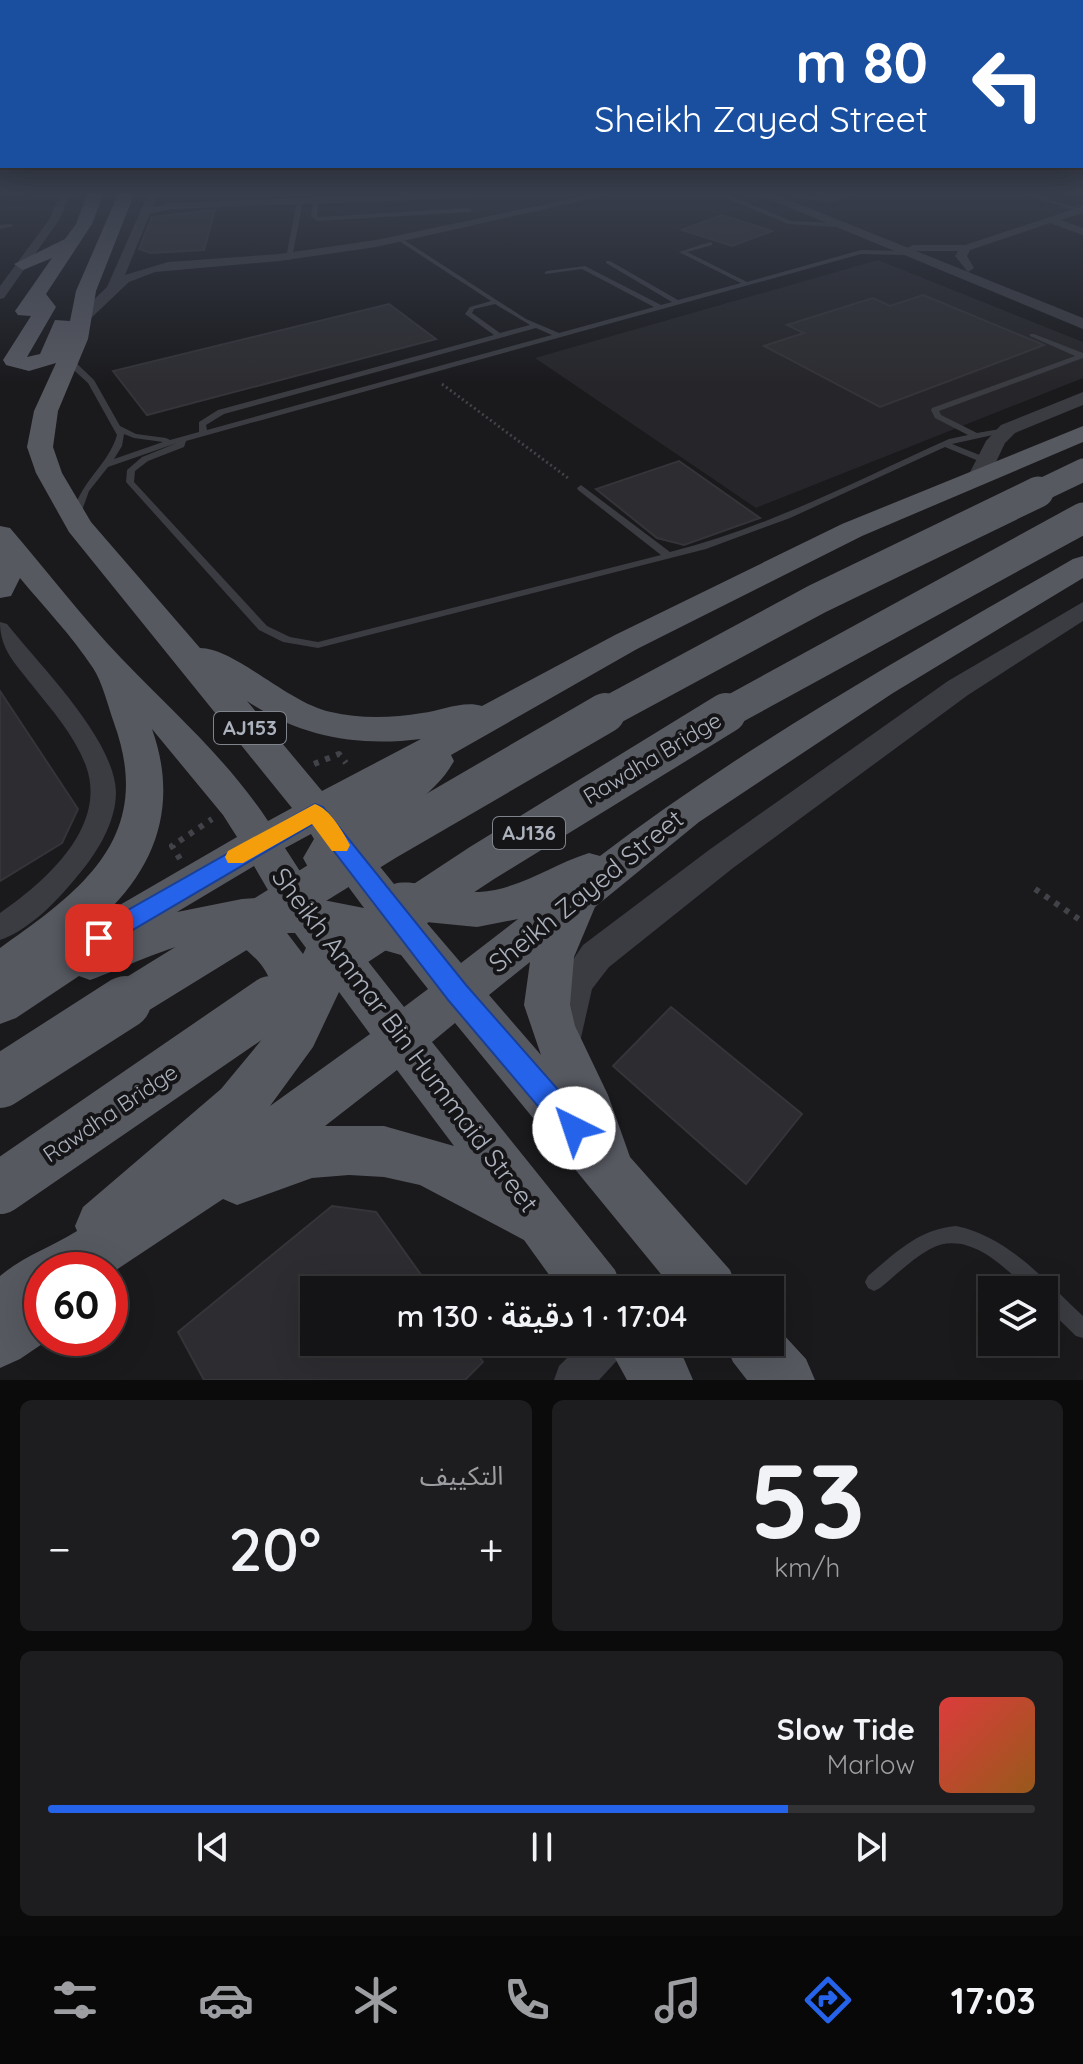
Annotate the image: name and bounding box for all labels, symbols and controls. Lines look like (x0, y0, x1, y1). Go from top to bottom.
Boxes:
text: 80 m (796, 27, 928, 97)
icon: left (956, 32, 1060, 136)
text: Sheikh Zayed Street (594, 96, 928, 141)
street label: Rawdha Bridge (578, 706, 726, 810)
road number: AJ153 (214, 712, 286, 744)
street label: Sheikh Zayed Street (482, 802, 690, 979)
road number: AJ136 (493, 817, 565, 849)
street label: Sheikh Ammar Bin Hummaid Street (265, 861, 546, 1219)
pin (65, 904, 133, 972)
icon: arrive (77, 916, 121, 960)
street label: Rawdha Bridge (37, 1058, 183, 1168)
position arrow (532, 1086, 616, 1170)
speed limit sign: 60 (24, 1252, 128, 1356)
map controls (978, 1276, 1058, 1356)
button: layers (978, 1276, 1058, 1356)
text: 17:04 · 1 دقيقة · 130 m (397, 1297, 687, 1335)
text: 53 (749, 1434, 865, 1564)
text: التكييف (420, 1459, 504, 1492)
text: 20° (228, 1511, 321, 1586)
text: − (48, 1521, 71, 1576)
text: + (479, 1521, 503, 1576)
text: km/h (774, 1551, 840, 1584)
text: Slow Tide (777, 1710, 915, 1748)
text: Marlow (827, 1748, 915, 1781)
icon: previous (191, 1825, 235, 1869)
icon: pause (520, 1825, 564, 1869)
icon: next (849, 1825, 893, 1869)
icon: filters (47, 1972, 103, 2028)
icon: car (198, 1972, 254, 2028)
icon: climate (348, 1972, 404, 2028)
icon: phone (499, 1972, 555, 2028)
icon: music (650, 1972, 706, 2028)
icon: directions (800, 1972, 856, 2028)
text: 17:03 (951, 1978, 1036, 2023)

